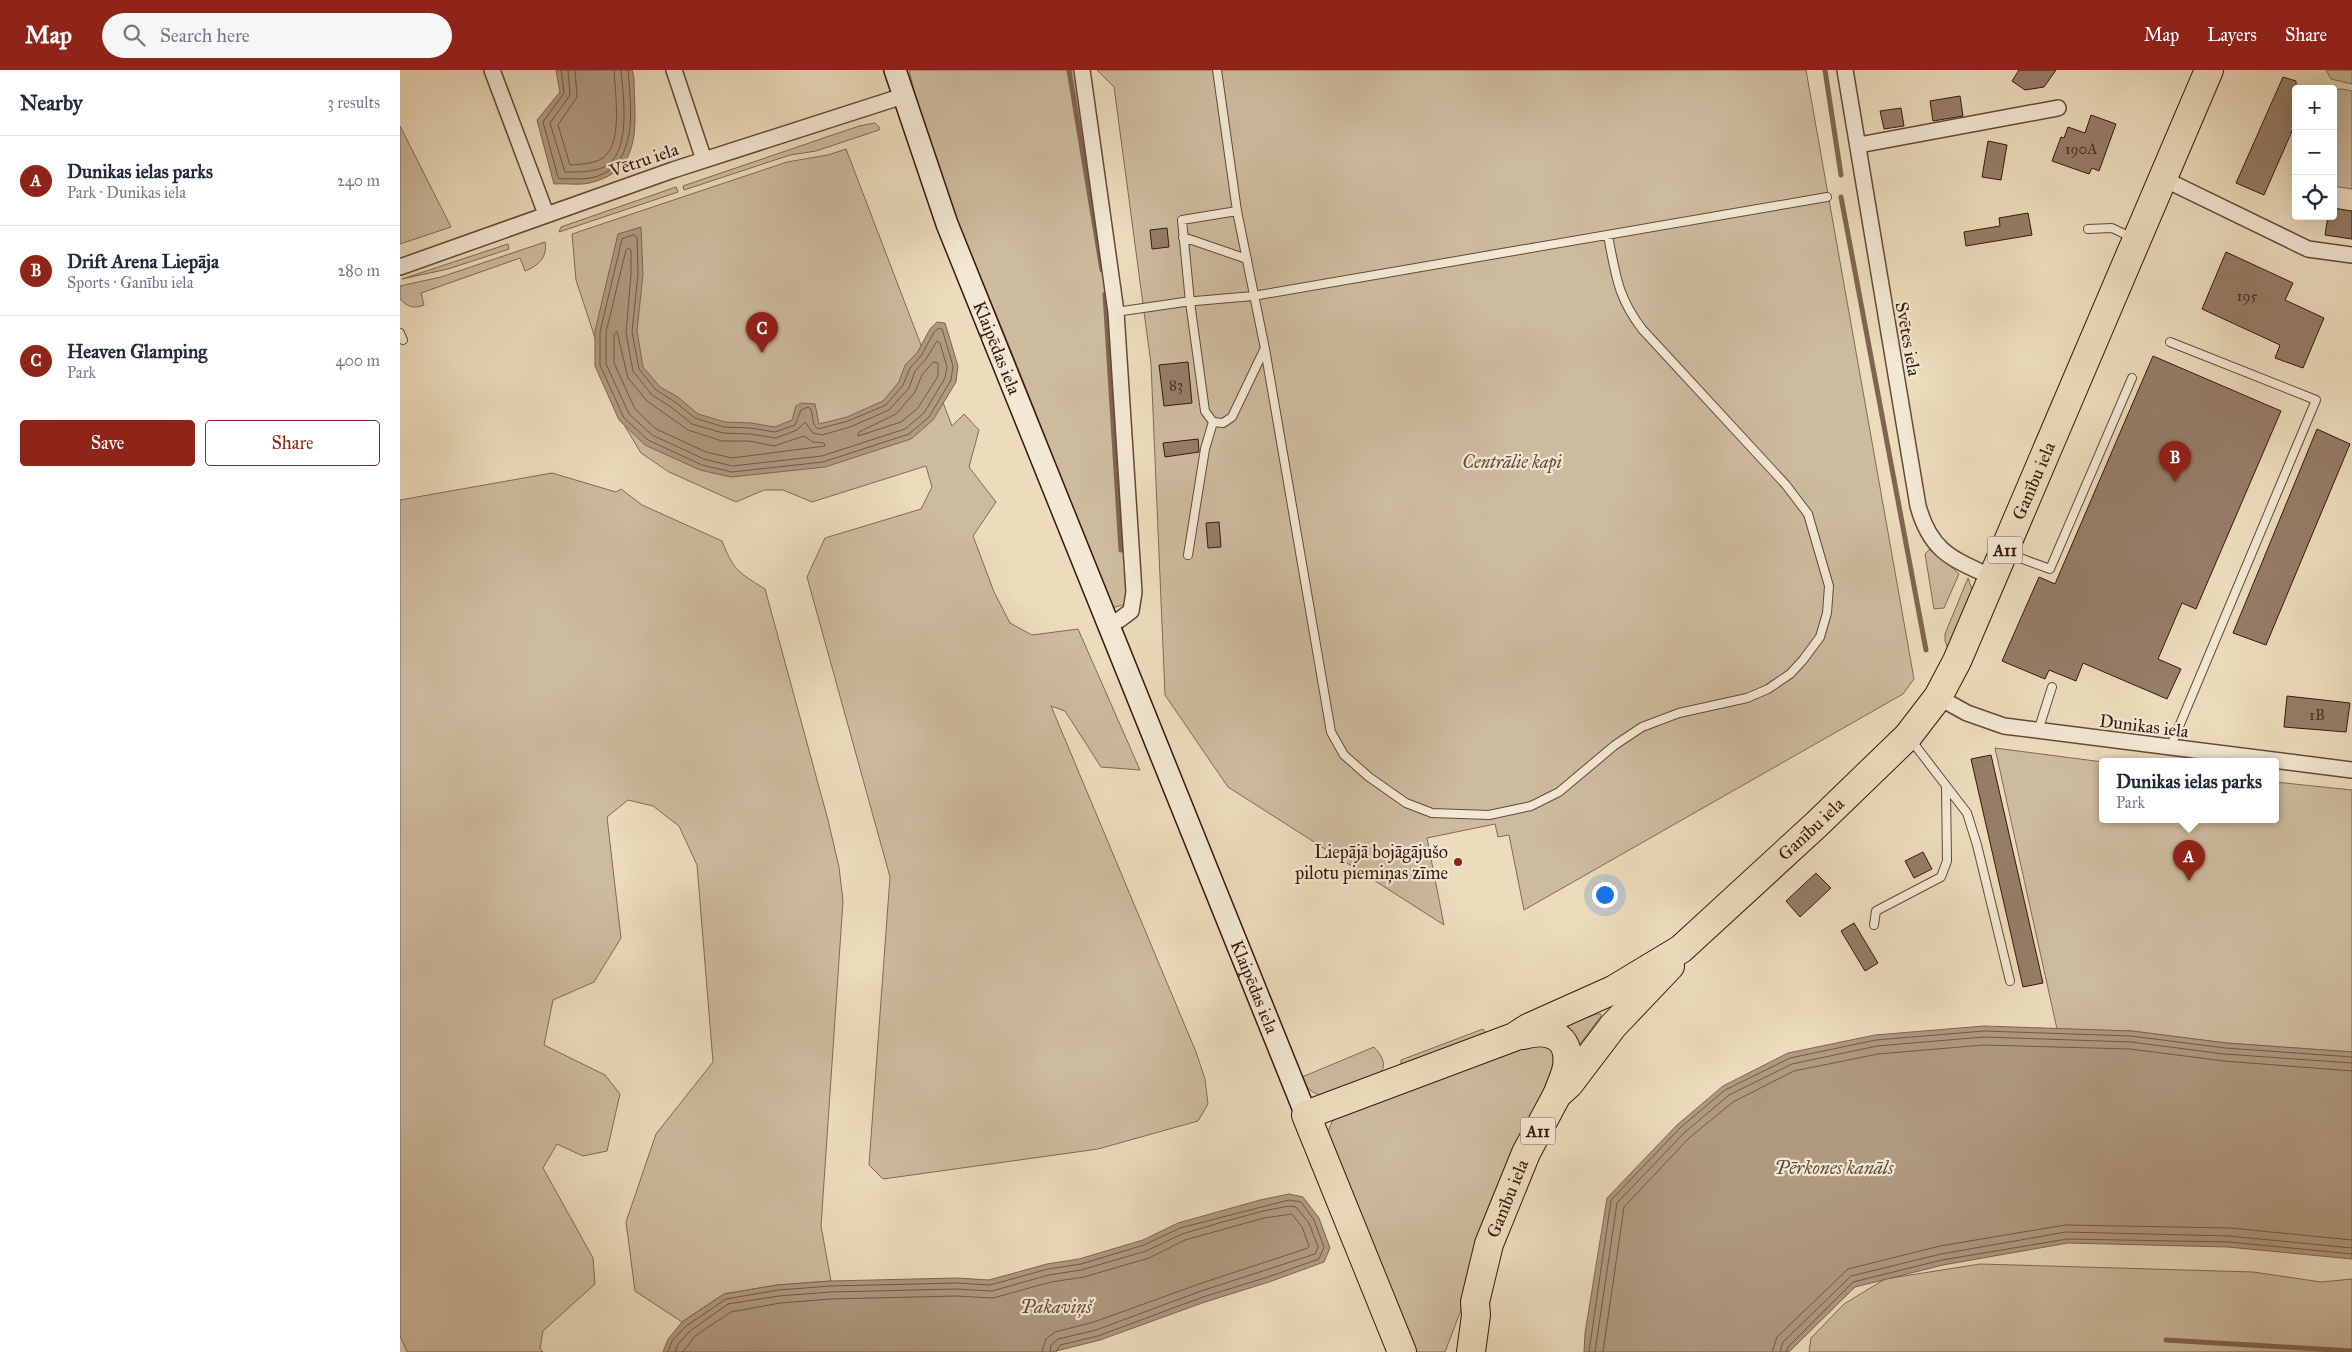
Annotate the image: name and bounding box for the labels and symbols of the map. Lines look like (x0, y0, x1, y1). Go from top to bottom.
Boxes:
street label: Vētru iela (606, 138, 682, 182)
house number: 190A (2065, 140, 2097, 158)
house number: 195 (2237, 287, 2257, 305)
street label: Klaipēdas iela (968, 298, 1026, 398)
street label: Svētes iela (1891, 300, 1925, 378)
pin: C (746, 312, 778, 353)
house number: 83 (1169, 376, 1183, 394)
street label: Ganību iela (2008, 438, 2060, 523)
pin: B (2159, 441, 2191, 482)
park label: Centrālie kapi (1462, 451, 1562, 474)
road number: A11 (1988, 536, 2022, 564)
house number: 1B (2309, 706, 2325, 724)
street label: Dunikas iela (2098, 710, 2190, 742)
street label: Ganību iela (1774, 793, 1849, 865)
pin: A (2173, 840, 2205, 881)
place label: Liepājā bojāgājušo pilotu piemiņas zīme (1294, 841, 1448, 884)
marker: Liepājā bojāgājušo pilotu piemiņas zīme (1452, 856, 1464, 868)
your location (1592, 882, 1618, 908)
street label: Klaipēdas iela (1226, 937, 1283, 1037)
road number: A11 (1520, 1118, 1556, 1144)
street label: Ganību iela (1482, 1156, 1533, 1241)
water label: Pērkones kanāls (1775, 1156, 1894, 1179)
water label: Pakaviņš (1020, 1295, 1094, 1318)

